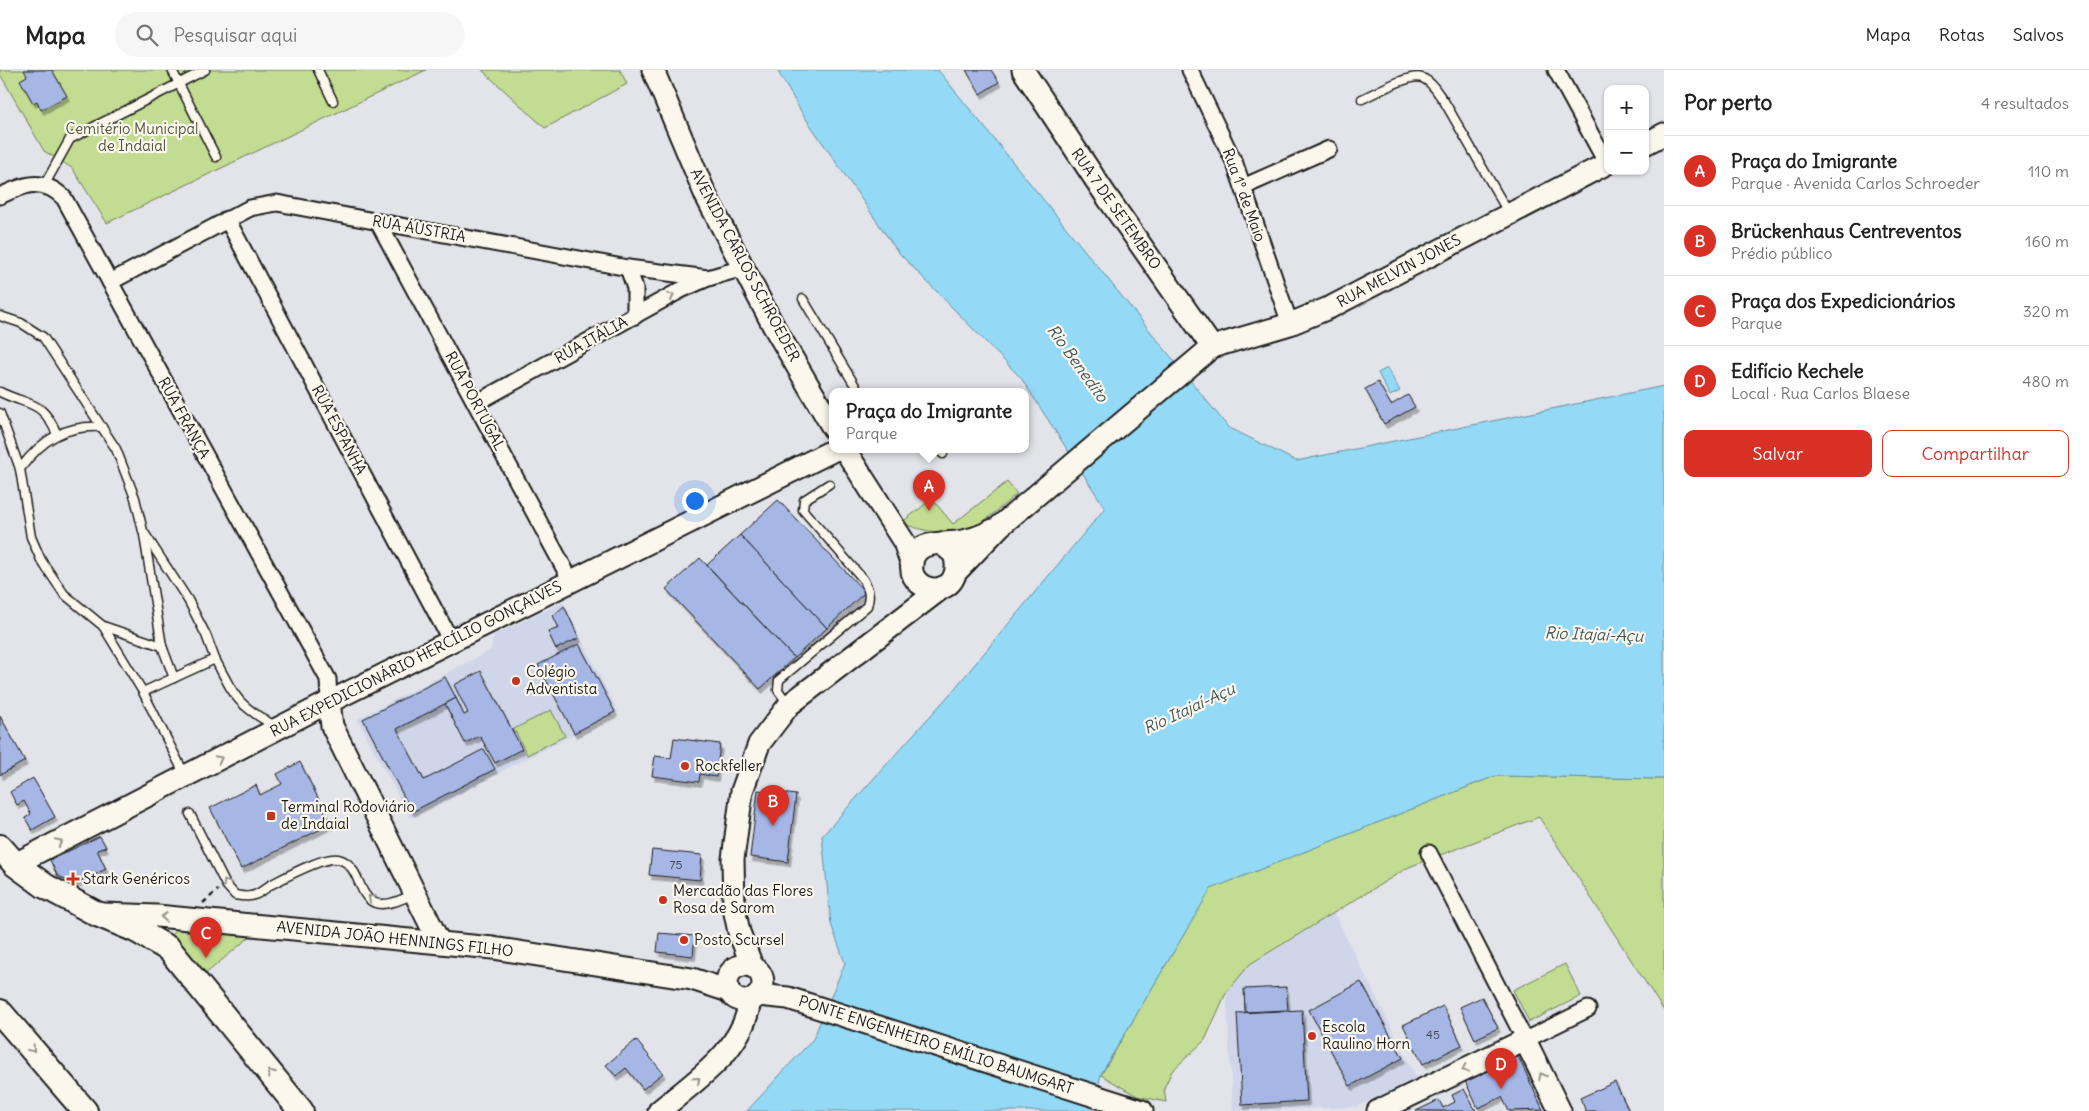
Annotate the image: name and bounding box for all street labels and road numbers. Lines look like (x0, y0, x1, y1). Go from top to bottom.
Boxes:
street label: RUA 7 DE SETEMBRO (1067, 144, 1165, 273)
street label: Rua 1º de Maio (1219, 146, 1270, 244)
street label: AVENIDA CARLOS SCHROEDER (686, 165, 805, 365)
street label: RUA ÁUSTRIA (371, 211, 468, 246)
street label: RUA MELVIN JONES (1334, 230, 1464, 311)
street label: RUA ITÁLIA (551, 312, 631, 367)
street label: RUA PORTUGAL (441, 348, 510, 454)
street label: RUA FRANÇA (154, 374, 215, 462)
street label: RUA ESPANHA (308, 382, 371, 478)
street label: RUA EXPEDICIONÁRIO HERCÍLIO GONÇALVES (267, 576, 565, 741)
street label: AVENIDA JOÃO HENNINGS FILHO (276, 917, 514, 960)
street label: PONTE ENGENHEIRO EMÍLIO BAUMGART (796, 991, 1076, 1098)

